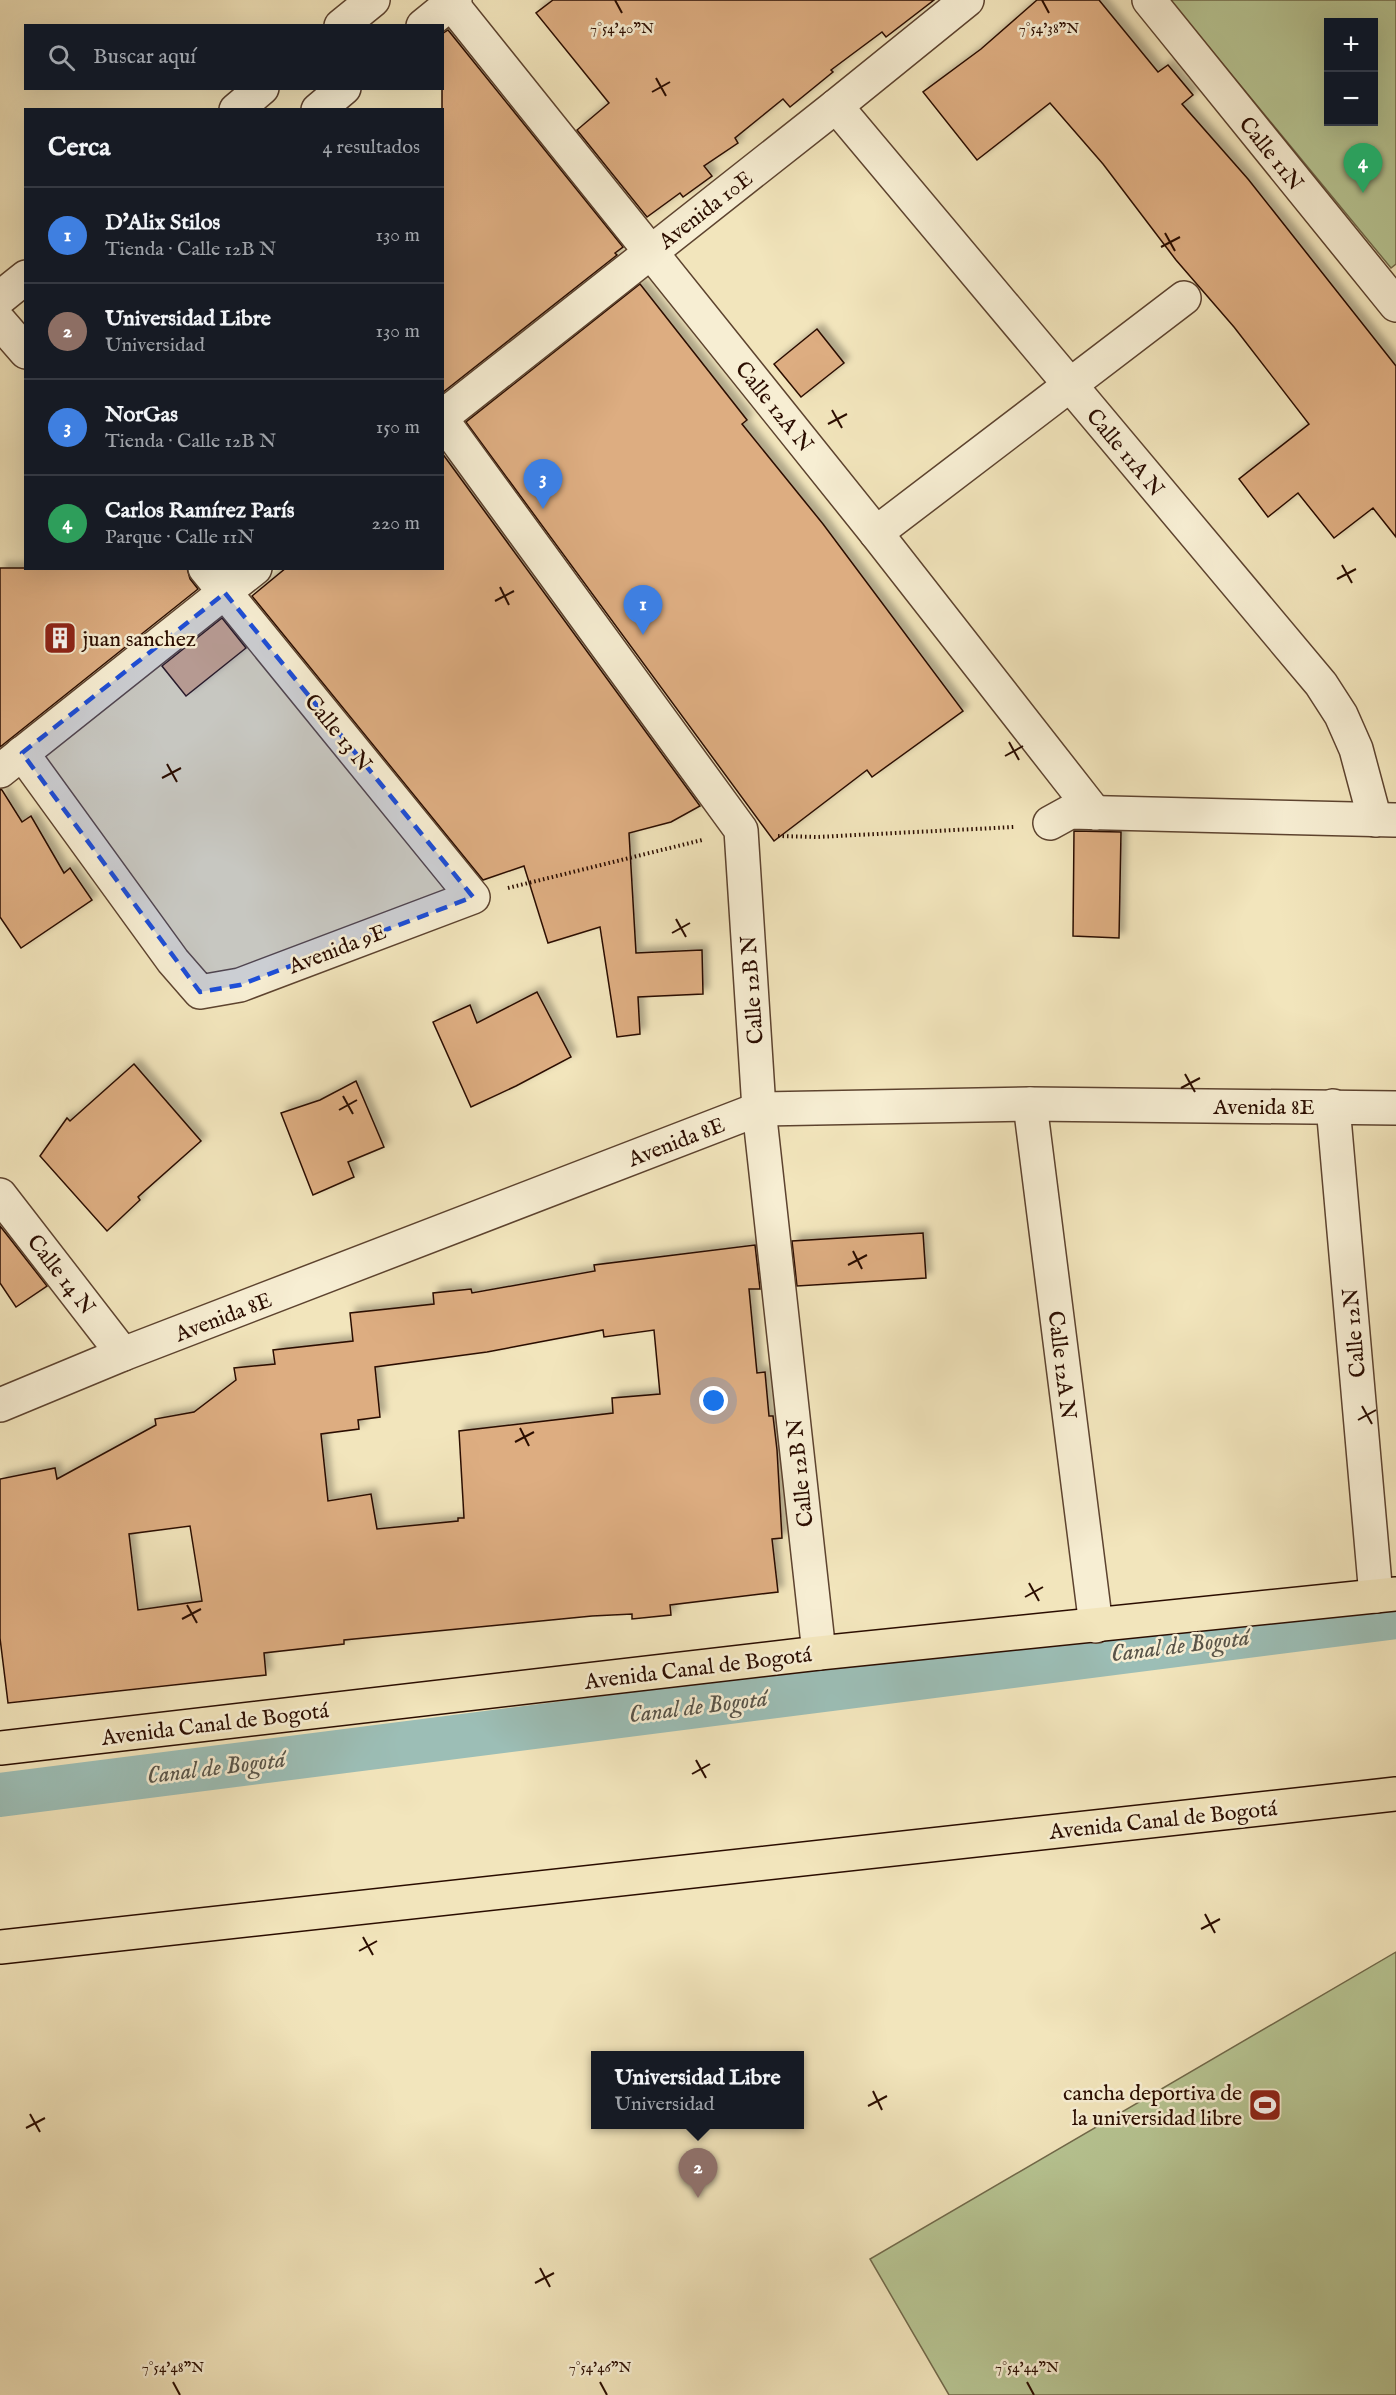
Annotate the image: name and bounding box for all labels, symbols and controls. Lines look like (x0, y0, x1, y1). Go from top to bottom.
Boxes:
map controls (1324, 18, 1378, 126)
button: + (1324, 18, 1378, 72)
text: 7°54'40"N (590, 19, 654, 38)
text: 7°54'38"N (1019, 19, 1079, 38)
search box (24, 24, 444, 90)
icon: search (45, 41, 78, 74)
text: Buscar aquí (93, 43, 196, 71)
button: − (1324, 72, 1378, 126)
street label: Calle 11N (1232, 111, 1309, 197)
text: Cerca (48, 131, 110, 164)
text: 4 resultados (322, 135, 420, 160)
pin: 4 (1344, 144, 1382, 193)
street label: Avenida 10E (653, 165, 759, 257)
text: D'Alix Stilos (105, 209, 220, 237)
text: 1 (64, 223, 71, 248)
text: 130 m (375, 223, 420, 248)
text: Tienda · Calle 12B N (105, 237, 276, 262)
text: Universidad Libre (105, 305, 271, 333)
text: 2 (63, 319, 72, 344)
text: 130 m (375, 319, 420, 344)
text: Universidad (105, 333, 205, 358)
street label: Calle 12A N (728, 356, 819, 459)
text: NorGas (105, 401, 178, 429)
street label: Calle 11A N (1079, 403, 1170, 503)
text: 3 (64, 415, 71, 440)
text: 150 m (376, 415, 420, 440)
text: Tienda · Calle 12B N (105, 429, 276, 454)
pin: 3 (524, 460, 562, 509)
text: Carlos Ramírez París (105, 497, 295, 525)
text: 4 (63, 511, 72, 536)
text: 220 m (372, 511, 420, 536)
text: Parque · Calle 11N (105, 525, 255, 550)
pin: 1 (624, 586, 662, 635)
building icon: juan sanchez (42, 620, 78, 656)
place label: juan sanchez (81, 626, 196, 654)
street label: Calle 13 N (298, 689, 377, 778)
street label: Avenida 9E (284, 918, 391, 982)
street label: Calle 12B N (735, 935, 771, 1045)
street label: Avenida 8E (1212, 1094, 1315, 1122)
street label: Avenida 8E (623, 1112, 729, 1174)
street label: Calle 14 N (20, 1229, 101, 1321)
street label: Avenida 8E (170, 1287, 276, 1349)
street label: Calle 12N (1337, 1287, 1373, 1379)
street label: Calle 12A N (1040, 1309, 1082, 1421)
your location (699, 1386, 728, 1415)
street label: Calle 12B N (781, 1417, 821, 1528)
water label: Canal de Bogotá (1109, 1622, 1254, 1670)
street label: Avenida Canal de Bogotá (582, 1641, 814, 1697)
water label: Canal de Bogotá (627, 1683, 772, 1731)
street label: Avenida Canal de Bogotá (99, 1697, 331, 1753)
water label: Canal de Bogotá (145, 1744, 290, 1792)
street label: Avenida Canal de Bogotá (1047, 1795, 1279, 1847)
popup (591, 2051, 804, 2129)
text: Universidad Libre (615, 2064, 780, 2092)
place label: cancha deportiva de la universidad libre (1063, 2080, 1242, 2133)
sports icon: cancha deportiva de la universidad libre (1247, 2087, 1283, 2123)
text: Universidad (615, 2092, 714, 2117)
pin: 2 (678, 2148, 718, 2198)
text: 7°54'48"N (142, 2358, 204, 2377)
text: 7°54'46"N (569, 2358, 631, 2377)
text: 7°54'44"N (995, 2358, 1059, 2377)

